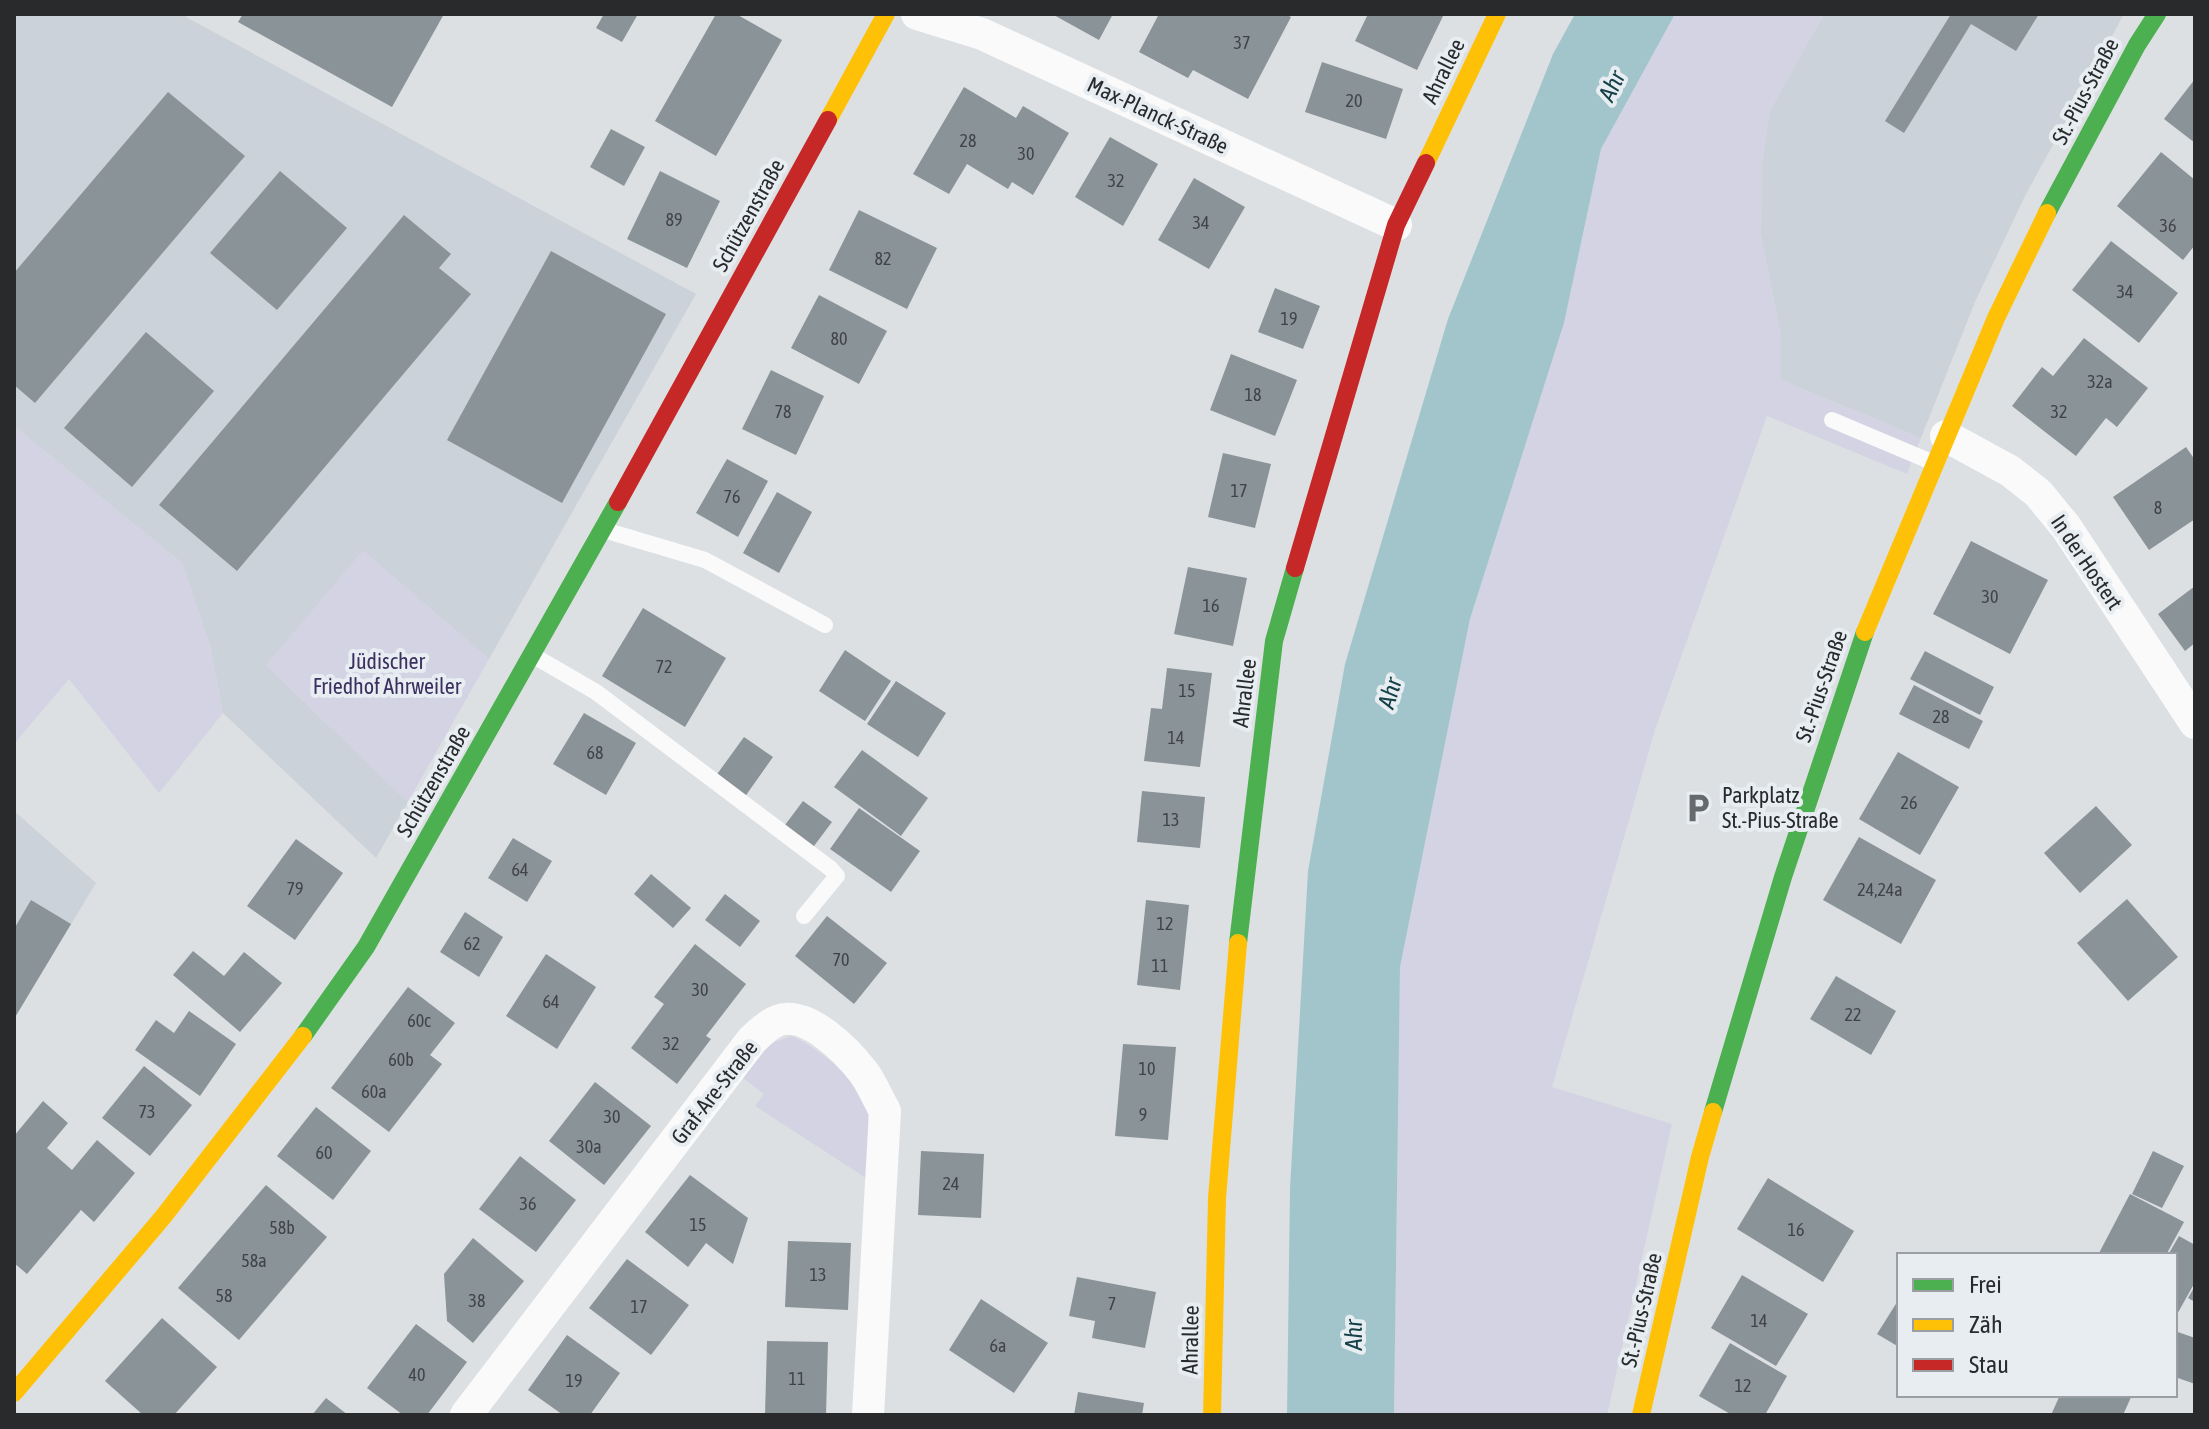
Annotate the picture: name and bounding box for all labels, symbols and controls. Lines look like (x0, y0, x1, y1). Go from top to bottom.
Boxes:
house number: 37 (1234, 32, 1250, 53)
street label: St.-Pius-Straße (2046, 33, 2124, 149)
street label: Ahrallee (1416, 34, 1470, 108)
water label: Ahr (1592, 65, 1631, 106)
street label: Max-Planck-Straße (1083, 71, 1233, 159)
house number: 20 (1346, 90, 1362, 111)
house number: 28 (960, 130, 976, 151)
house number: 30 (1018, 143, 1034, 164)
street label: Schützenstraße (707, 154, 789, 276)
house number: 32 (1108, 170, 1124, 191)
house number: 89 (666, 209, 682, 230)
house number: 34 (1193, 212, 1209, 233)
house number: 36 (2160, 215, 2176, 236)
house number: 82 (875, 248, 891, 269)
house number: 34 (2117, 281, 2133, 302)
house number: 19 (1281, 308, 1297, 329)
house number: 80 (831, 328, 847, 349)
house number: 32a (2087, 371, 2113, 392)
house number: 18 (1245, 384, 1261, 405)
house number: 78 (775, 401, 791, 422)
house number: 32 (2051, 401, 2067, 422)
house number: 17 (1231, 480, 1247, 501)
house number: 76 (724, 486, 740, 507)
house number: 8 (2154, 497, 2162, 518)
street label: In der Hostert (2046, 510, 2128, 614)
house number: 30 (1982, 586, 1998, 607)
house number: 16 (1203, 595, 1219, 616)
street label: St.-Pius-Straße (1790, 627, 1852, 745)
park label: Jüdischer Friedhof Ahrweiler (313, 648, 462, 699)
house number: 72 (656, 656, 672, 677)
street label: Ahrallee (1227, 657, 1261, 729)
water label: Ahr (1372, 673, 1407, 712)
house number: 15 (1179, 680, 1195, 701)
house number: 28 (1933, 706, 1949, 727)
street label: Schützenstraße (391, 721, 475, 841)
house number: 14 (1168, 727, 1184, 748)
house number: 68 (587, 742, 603, 763)
place label: Parkplatz St.-Pius-Straße (1722, 782, 1838, 833)
parking icon: Parkplatz St.-Pius-Straße (1681, 791, 1715, 825)
house number: 26 (1901, 792, 1917, 813)
house number: 13 (1163, 809, 1179, 830)
house number: 64 (512, 859, 528, 880)
house number: 79 (287, 878, 303, 899)
house number: 24,24a (1857, 879, 1903, 900)
house number: 12 (1157, 913, 1173, 934)
house number: 62 (464, 933, 480, 954)
house number: 70 (833, 949, 849, 970)
house number: 11 (1152, 955, 1168, 976)
house number: 30 (692, 979, 708, 1000)
house number: 64 (543, 991, 559, 1012)
house number: 22 (1845, 1004, 1861, 1025)
house number: 60c (407, 1010, 431, 1031)
house number: 32 (663, 1033, 679, 1054)
street label: Graf-Are-Straße (665, 1035, 763, 1149)
house number: 60b (388, 1049, 414, 1070)
house number: 10 (1139, 1058, 1155, 1079)
house number: 60a (361, 1081, 387, 1102)
house number: 73 (139, 1101, 155, 1122)
house number: 9 (1139, 1104, 1147, 1125)
house number: 30 (604, 1106, 620, 1127)
house number: 30a (576, 1136, 602, 1157)
house number: 60 (316, 1142, 332, 1163)
house number: 24 (943, 1173, 959, 1194)
house number: 36 (520, 1193, 536, 1214)
house number: 15 (690, 1214, 706, 1235)
house number: 58b (269, 1217, 295, 1238)
house number: 16 (1788, 1219, 1804, 1240)
house number: 58a (241, 1250, 267, 1271)
street label: St.-Pius-Straße (1615, 1250, 1667, 1370)
legend (1897, 1253, 2177, 1397)
house number: 13 (810, 1264, 826, 1285)
text: Frei (1969, 1271, 2002, 1298)
house number: 58 (216, 1285, 232, 1306)
house number: 38 (469, 1290, 485, 1311)
house number: 7 (1108, 1293, 1116, 1314)
house number: 17 (631, 1296, 647, 1317)
street label: Ahrallee (1176, 1305, 1204, 1375)
house number: 14 (1751, 1310, 1767, 1331)
text: Zäh (1969, 1311, 2003, 1338)
water label: Ahr (1340, 1319, 1367, 1351)
house number: 6a (990, 1335, 1006, 1356)
text: Stau (1969, 1351, 2009, 1378)
house number: 40 (409, 1364, 425, 1385)
house number: 11 (789, 1368, 805, 1389)
house number: 19 (566, 1370, 582, 1391)
house number: 12 (1735, 1375, 1751, 1396)

